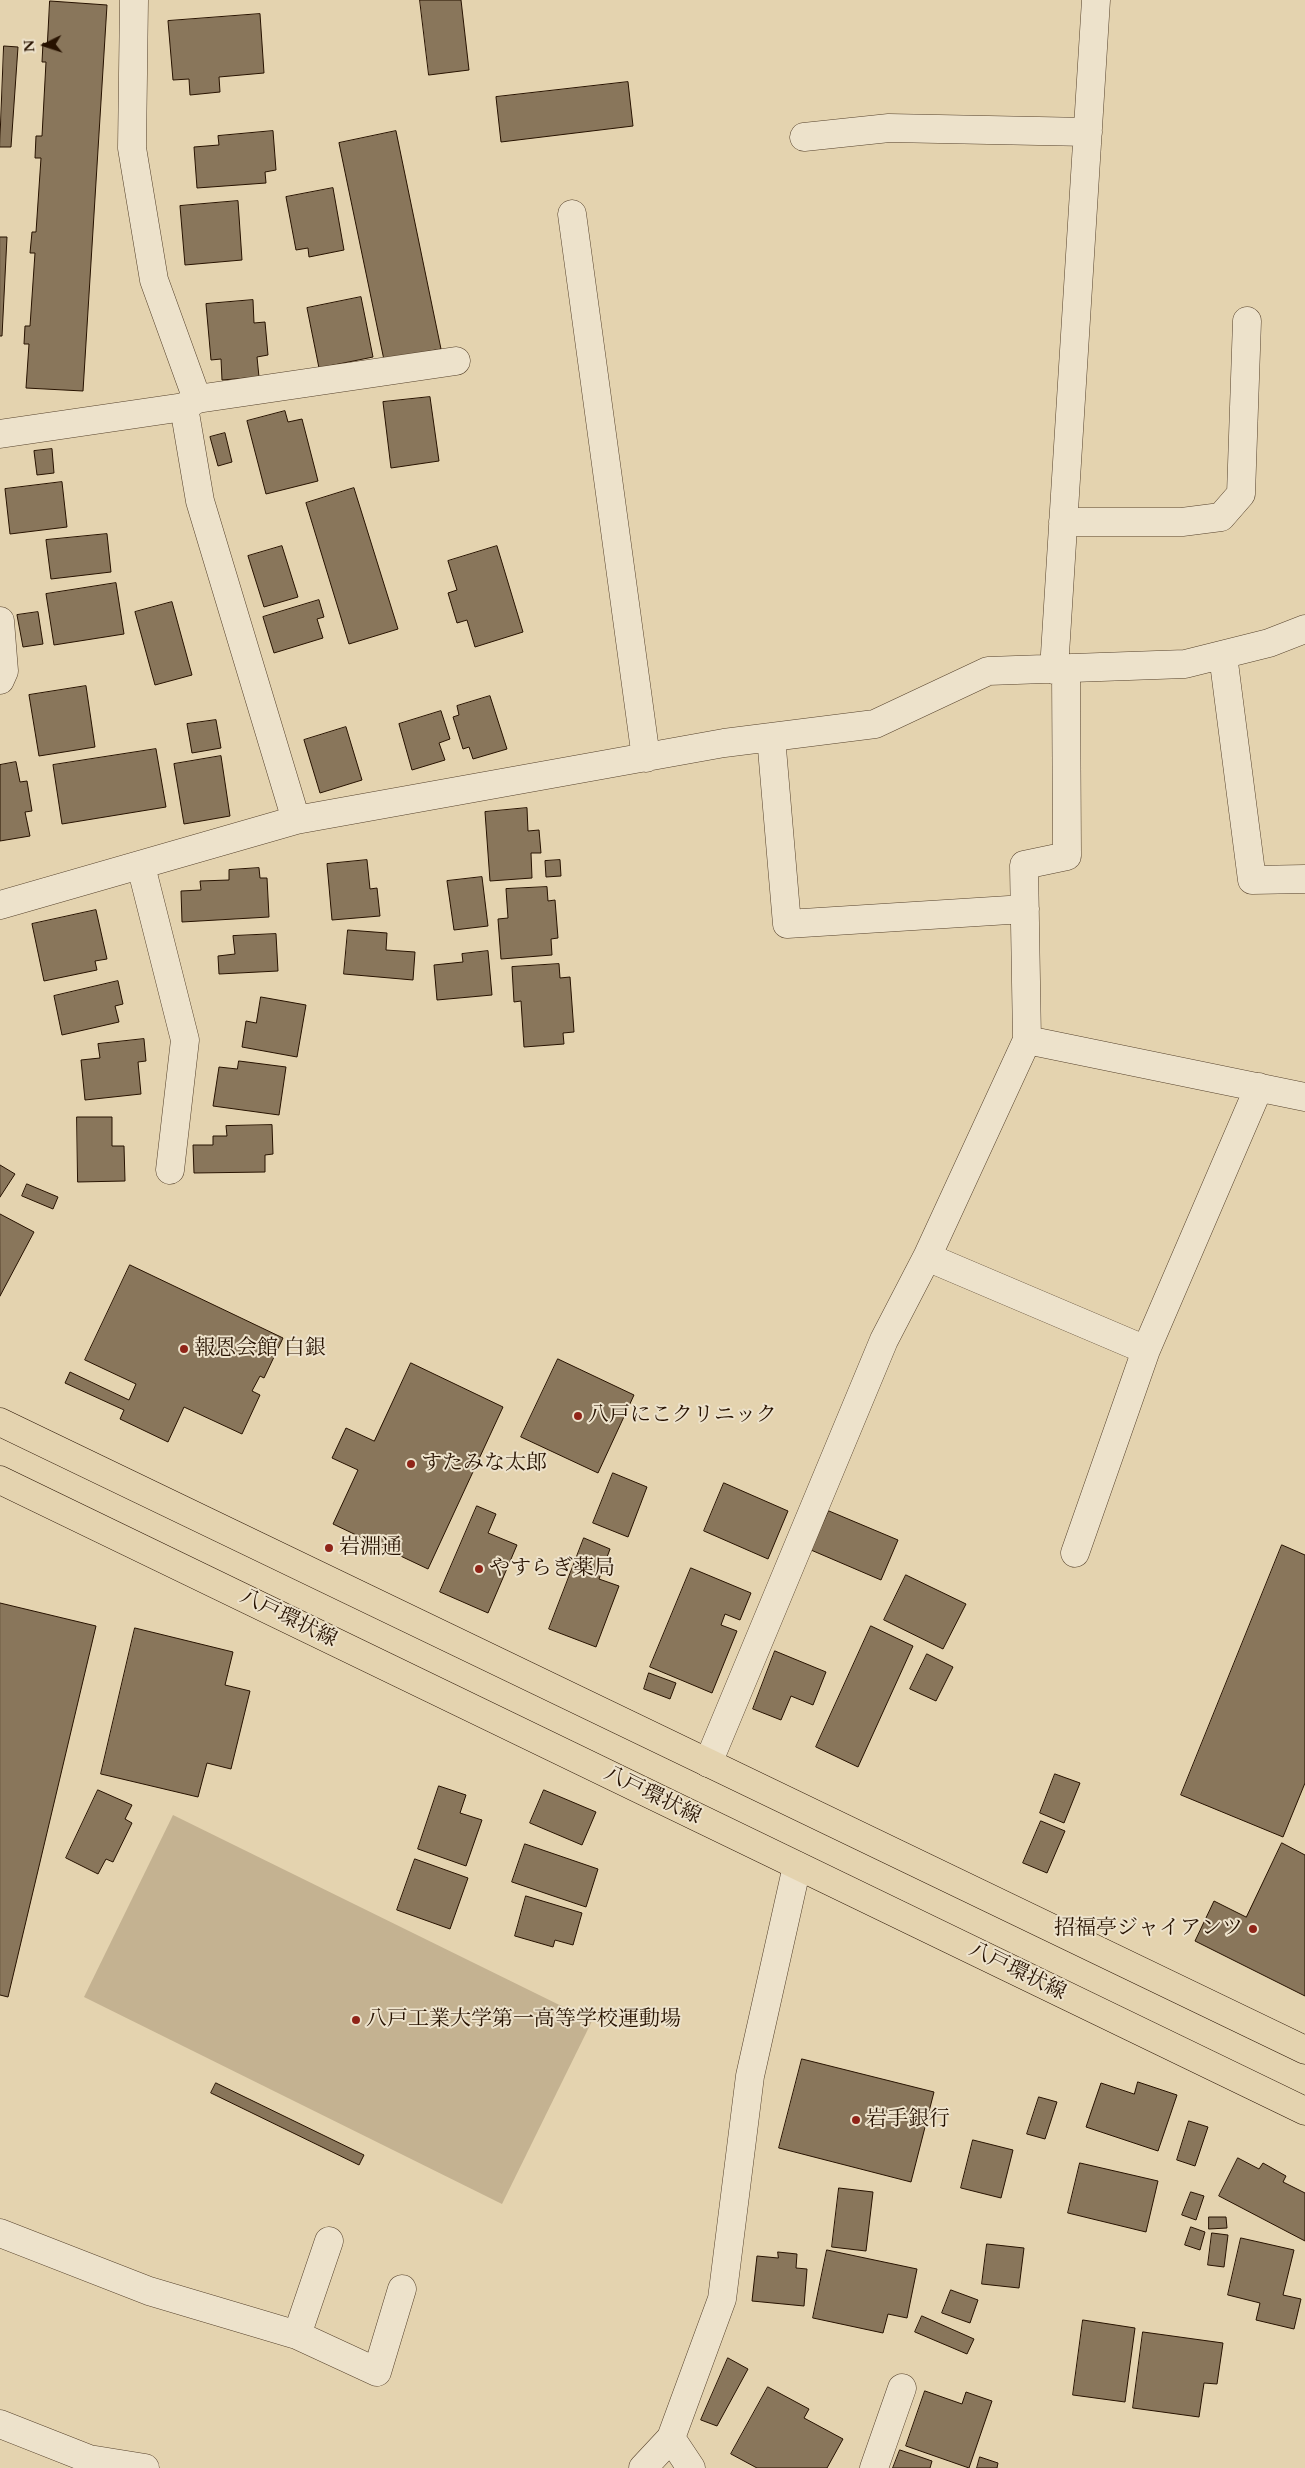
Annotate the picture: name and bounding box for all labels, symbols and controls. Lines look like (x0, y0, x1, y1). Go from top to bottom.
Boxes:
north arrow (20, 20, 70, 70)
text: N (20, 39, 39, 53)
place label: 報恩会館 白銀 (194, 1336, 326, 1362)
marker: 報恩会館 白銀 (178, 1343, 190, 1355)
place label: 八戸にこクリニック (588, 1403, 777, 1429)
marker: 八戸にこクリニック (572, 1410, 584, 1422)
place label: すたみな太郎 (421, 1451, 547, 1477)
marker: すたみな太郎 (405, 1458, 417, 1470)
place label: 岩淵通 (339, 1535, 402, 1561)
marker: 岩淵通 (323, 1542, 335, 1554)
place label: やすらぎ薬局 (489, 1556, 615, 1582)
marker: やすらぎ薬局 (473, 1563, 485, 1575)
street label: 八戸環状線 (235, 1585, 341, 1653)
street label: 八戸環状線 (599, 1762, 705, 1830)
place label: 招福亭ジャイアンツ (1054, 1916, 1243, 1942)
marker: 招福亭ジャイアンツ (1247, 1923, 1259, 1935)
street label: 八戸環状線 (964, 1938, 1070, 2006)
place label: 八戸工業大学第一高等学校運動場 (366, 2007, 681, 2033)
marker: 八戸工業大学第一高等学校運動場 (350, 2014, 362, 2026)
place label: 岩手銀行 (866, 2107, 950, 2133)
marker: 岩手銀行 (850, 2114, 862, 2126)

